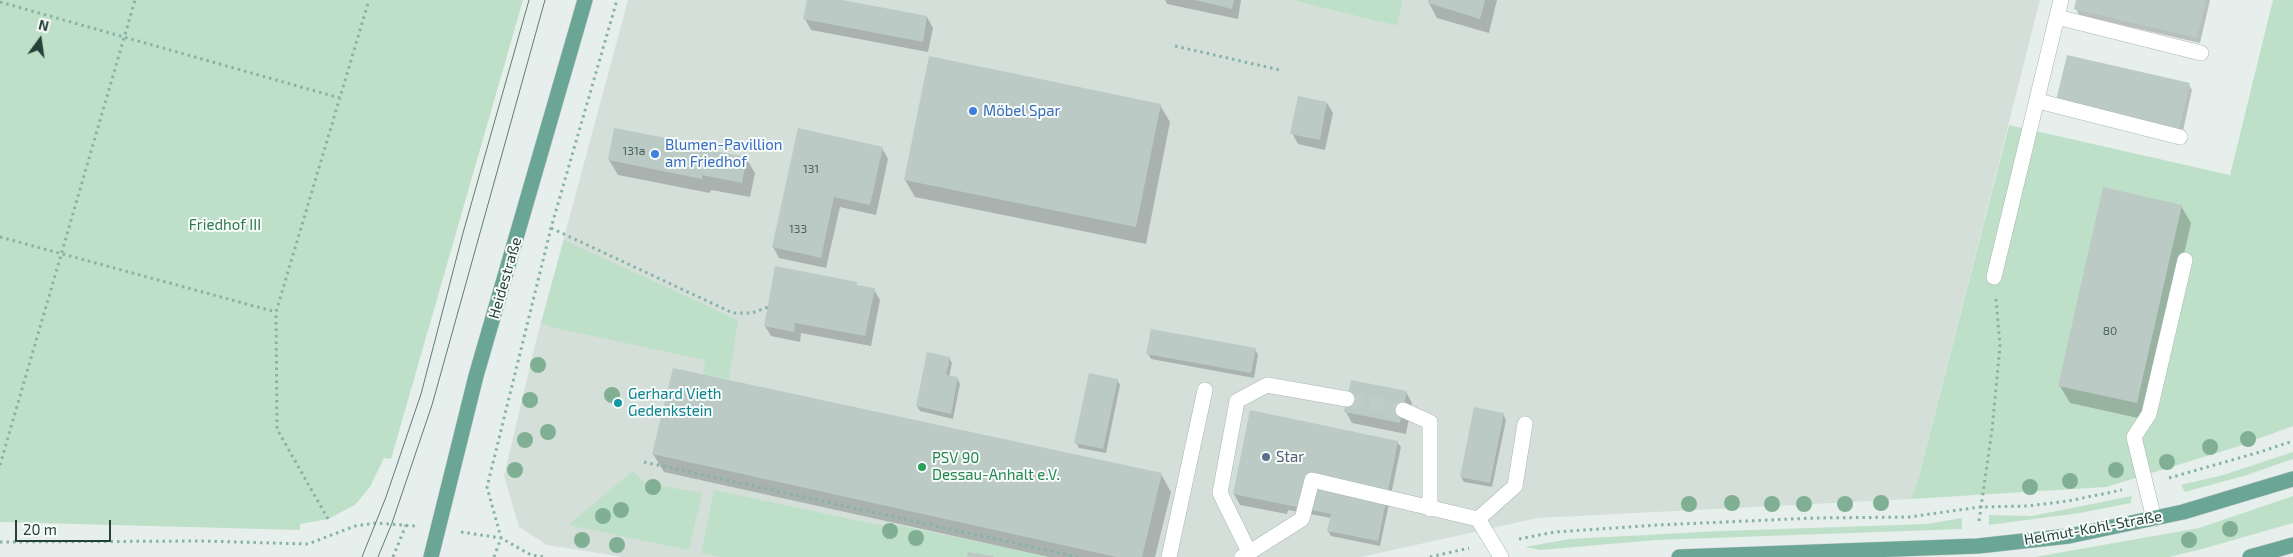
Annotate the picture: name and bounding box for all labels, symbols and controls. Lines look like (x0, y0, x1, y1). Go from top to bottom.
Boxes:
north arrow (15, 15, 65, 65)
text: N (37, 15, 51, 34)
place label: Möbel Spar (983, 102, 1060, 120)
marker: Möbel Spar (967, 105, 979, 117)
place label: Blumen-Pavillion am Friedhof (665, 136, 783, 171)
house number: 131a (623, 144, 645, 158)
marker: Blumen-Pavillion am Friedhof (649, 148, 661, 160)
house number: 131 (803, 162, 819, 176)
park label: Friedhof III (189, 216, 261, 234)
house number: 133 (789, 222, 807, 236)
street label: Heidestraße (485, 235, 525, 321)
house number: 80 (2103, 324, 2117, 338)
place label: Gerhard Vieth Gedenkstein (628, 385, 722, 420)
marker: Gerhard Vieth Gedenkstein (612, 397, 624, 409)
place label: Star (1276, 448, 1304, 466)
place label: PSV 90 Dessau-Anhalt e.V. (932, 449, 1060, 484)
marker: Star (1260, 451, 1272, 463)
marker: PSV 90 Dessau-Anhalt e.V. (916, 461, 928, 473)
street label: Helmut-Kohl-Straße (2023, 507, 2163, 549)
scale bar (18, 510, 114, 542)
text: 20 m (23, 520, 57, 538)

